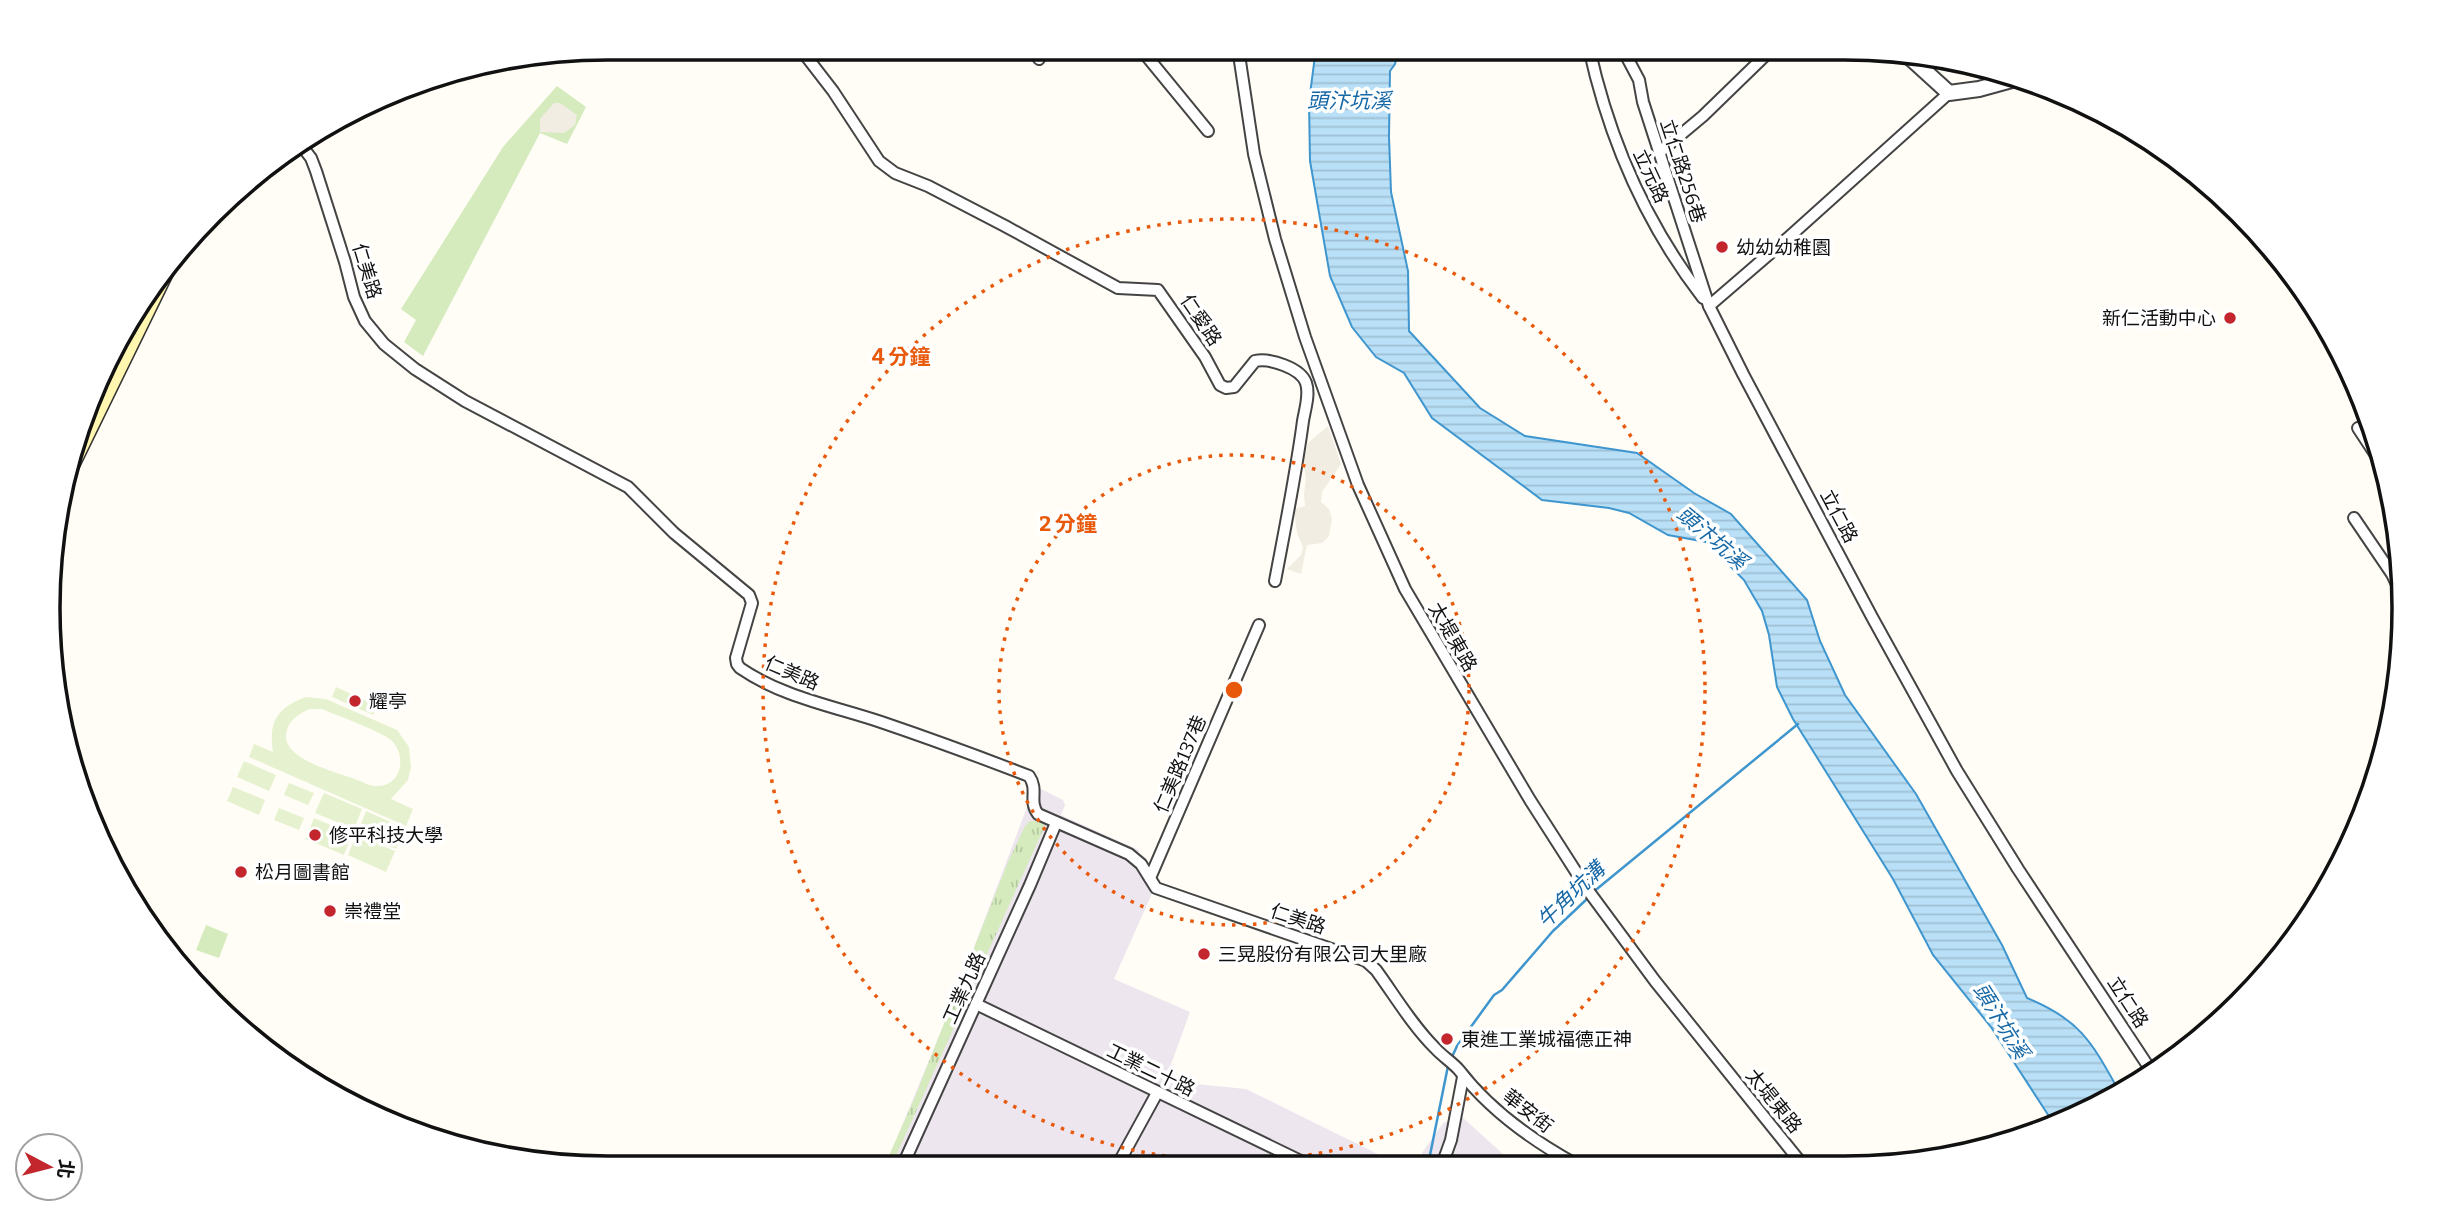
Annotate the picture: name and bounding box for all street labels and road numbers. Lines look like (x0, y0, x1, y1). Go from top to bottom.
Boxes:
street label: 立仁路256巷 (1655, 116, 1711, 226)
street label: 立元路 (1629, 145, 1673, 207)
street label: 仁美路 (348, 240, 386, 302)
street label: 仁愛路 (1176, 290, 1226, 350)
street label: 立仁路 (1815, 485, 1863, 547)
street label: 太堤東路 (1424, 598, 1482, 676)
street label: 仁美路 (761, 651, 823, 695)
street label: 仁美路137巷 (1149, 712, 1211, 816)
street label: 仁美路 (1267, 899, 1329, 939)
street label: 工業九路 (938, 949, 990, 1027)
street label: 立仁路 (2103, 972, 2153, 1032)
street label: 工業二十路 (1103, 1039, 1199, 1101)
street label: 太堤東路 (1741, 1064, 1807, 1138)
street label: 華安街 (1498, 1084, 1558, 1138)

